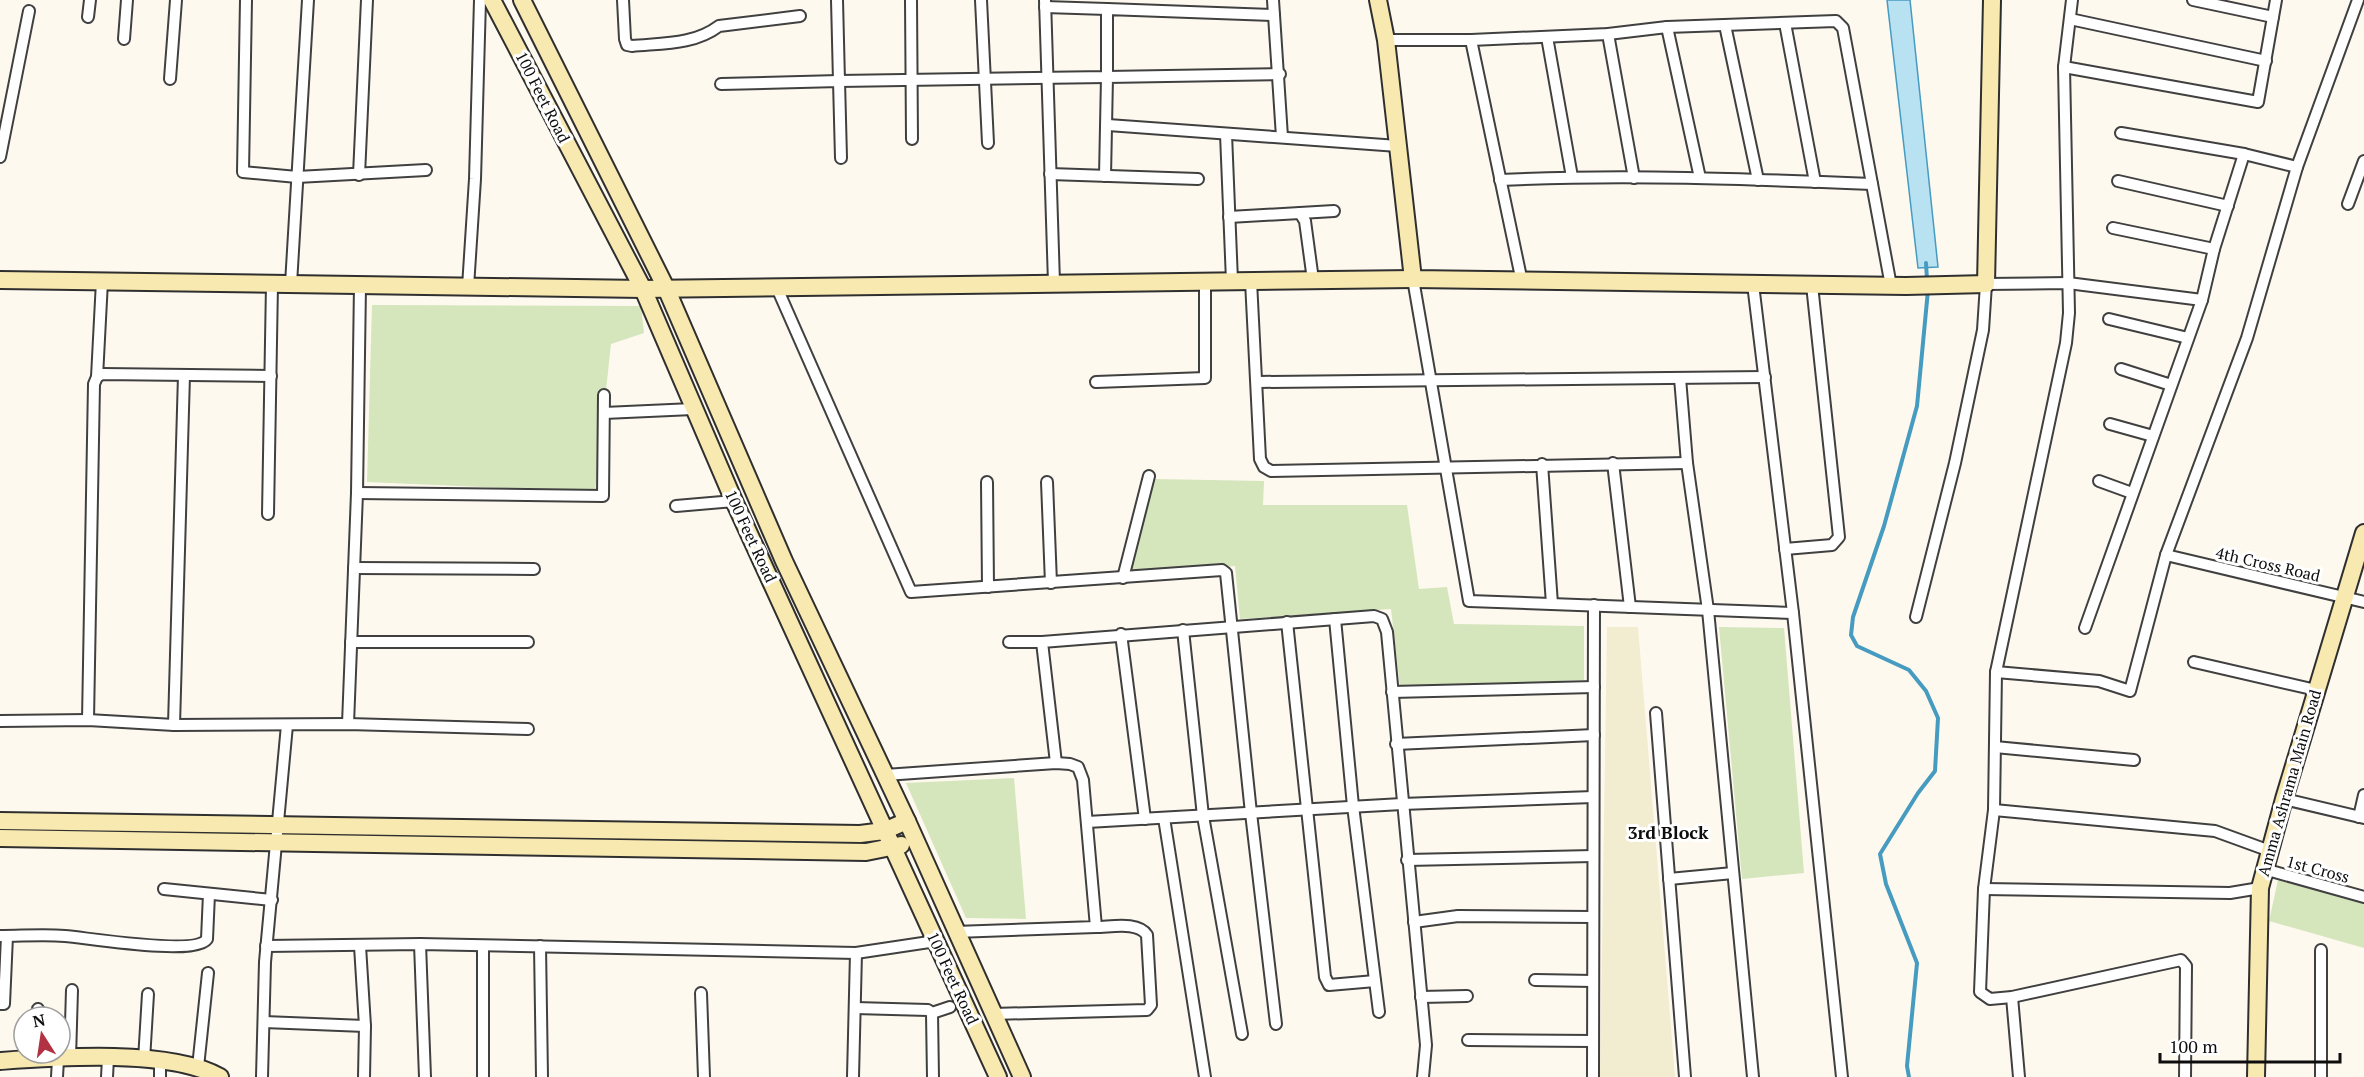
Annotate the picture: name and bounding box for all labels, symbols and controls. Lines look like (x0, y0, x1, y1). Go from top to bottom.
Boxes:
street label: 100 Feet Road (511, 48, 576, 147)
street label: 100 Feet Road (720, 486, 782, 586)
street label: 4th Cross Road (2214, 541, 2322, 587)
street label: Amma Ashrama Main Road (2252, 687, 2326, 879)
district label: 3rd Block (1627, 820, 1709, 844)
street label: 1st Cross (2284, 850, 2352, 888)
street label: 100 Feet Road (922, 928, 984, 1028)
north arrow (12, 1005, 72, 1065)
text: N (31, 1008, 47, 1032)
scale bar (2160, 1026, 2340, 1064)
text: 100 m (2169, 1034, 2218, 1058)

